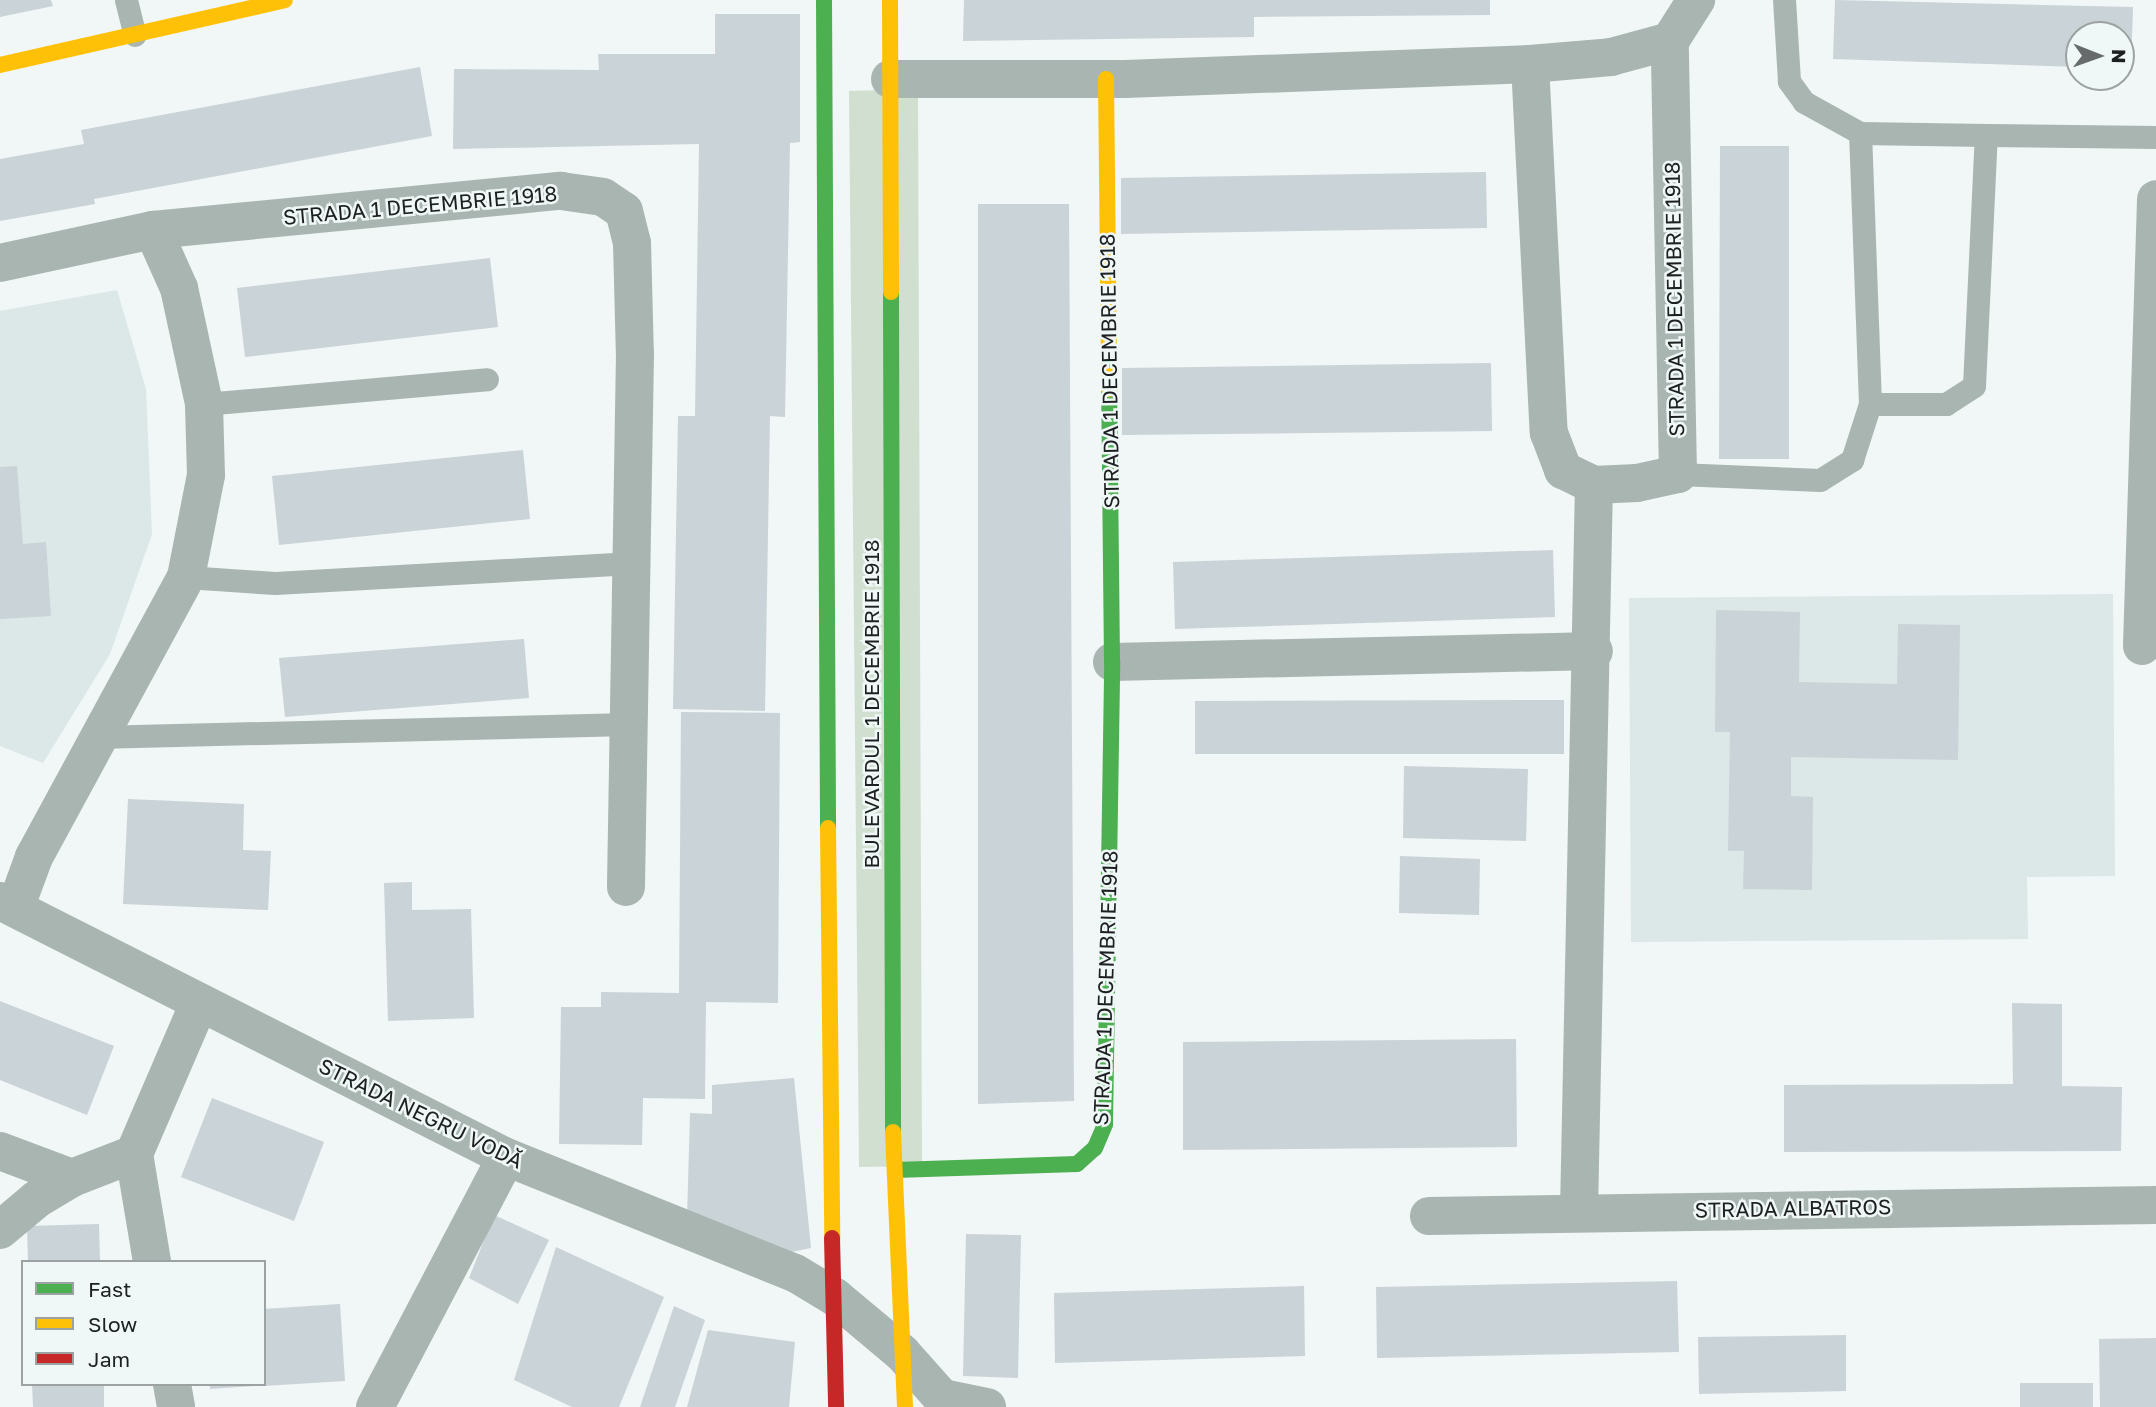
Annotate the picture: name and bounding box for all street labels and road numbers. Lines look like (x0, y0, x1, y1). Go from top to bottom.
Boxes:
street label: STRADA 1 DECEMBRIE 1918 (1659, 161, 1689, 437)
street label: STRADA 1 DECEMBRIE 1918 (282, 180, 558, 230)
street label: STRADA 1 DECEMBRIE 1918 (1094, 233, 1124, 509)
street label: BULEVARDUL 1 DECEMBRIE 1918 (858, 539, 884, 869)
street label: STRADA 1 DECEMBRIE 1918 (1088, 850, 1122, 1126)
street label: STRADA NEGRU VODĂ (315, 1053, 527, 1173)
street label: STRADA ALBATROS (1695, 1194, 1891, 1222)

